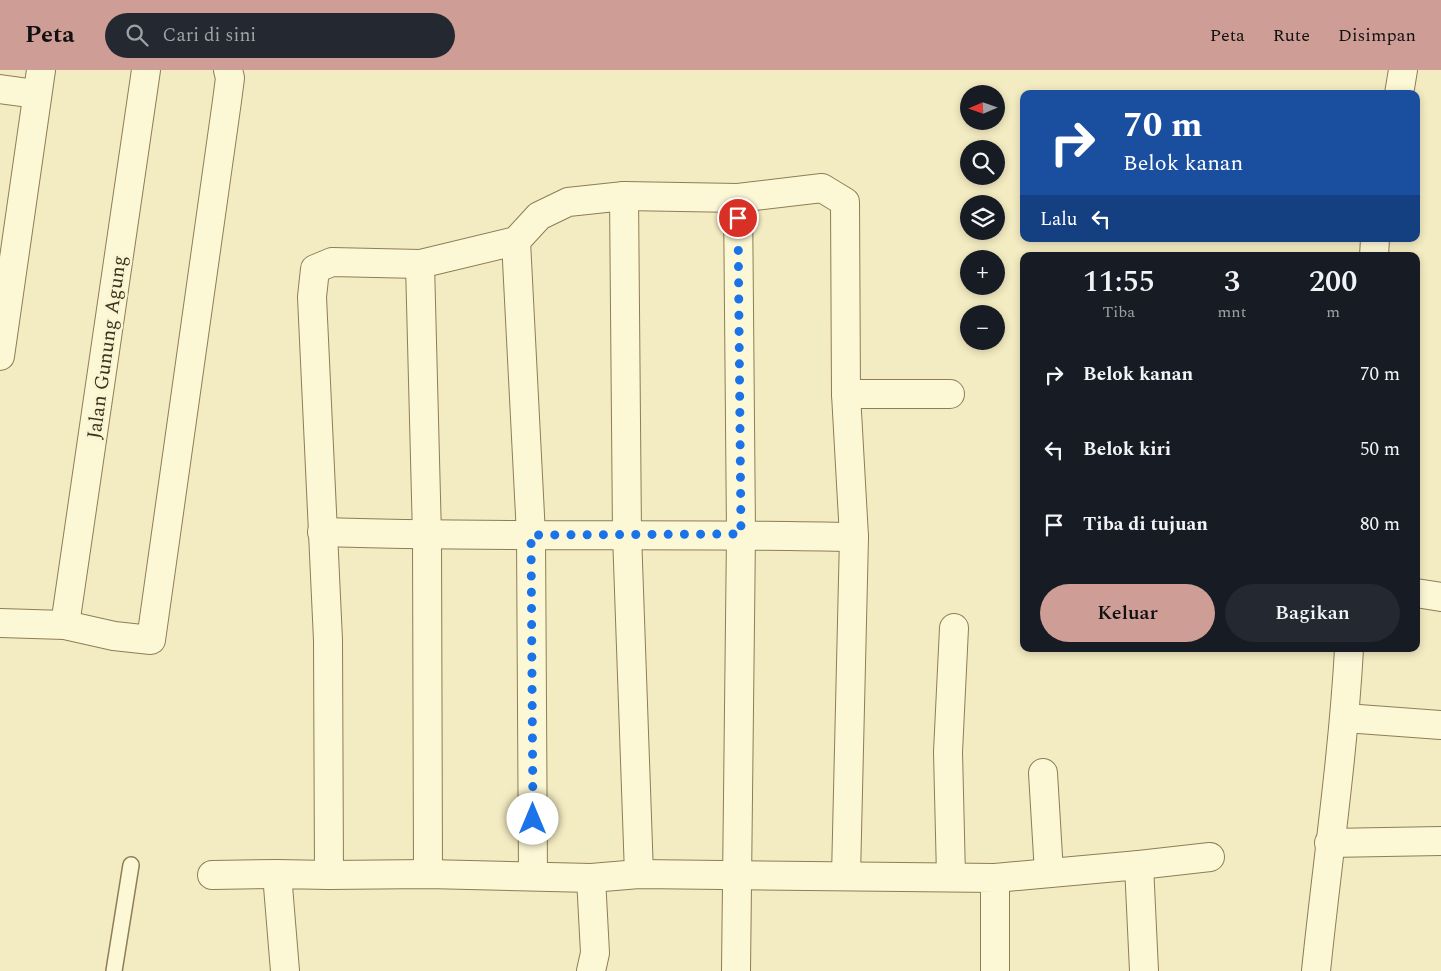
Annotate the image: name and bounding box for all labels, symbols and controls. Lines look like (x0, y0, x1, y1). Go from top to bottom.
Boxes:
search box (105, 13, 455, 58)
text: Peta (25, 17, 75, 53)
icon: search (123, 21, 151, 49)
text: Cari di sini (163, 21, 256, 50)
text: Peta (1210, 22, 1245, 49)
text: Rute (1273, 22, 1310, 49)
text: Disimpan (1338, 22, 1416, 49)
north arrow (960, 85, 1005, 130)
map controls (960, 85, 1005, 350)
text: 70 m (1123, 99, 1203, 152)
icon: right (1040, 110, 1105, 175)
button: search (960, 140, 1005, 185)
text: Belok kanan (1123, 147, 1243, 180)
button: layers (960, 195, 1005, 240)
pin (717, 197, 759, 239)
icon: arrive (724, 204, 752, 232)
text: Lalu (1040, 205, 1077, 234)
icon: left (1087, 205, 1115, 233)
button: + (960, 250, 1005, 295)
street label: Jalan Gunung Agung (79, 253, 135, 441)
text: 11:55 (1083, 259, 1155, 305)
text: 3 (1224, 259, 1240, 305)
text: 200 (1309, 259, 1357, 305)
text: Tiba (1102, 300, 1135, 324)
text: mnt (1218, 300, 1246, 324)
text: m (1326, 300, 1340, 324)
button: − (960, 305, 1005, 350)
text: Belok kanan (1083, 360, 1193, 389)
text: 70 m (1360, 360, 1400, 389)
icon: right (1040, 361, 1068, 389)
text: Belok kiri (1083, 435, 1171, 464)
text: 50 m (1360, 435, 1400, 464)
icon: left (1040, 436, 1068, 464)
text: Tiba di tujuan (1083, 510, 1208, 539)
text: 80 m (1360, 510, 1400, 539)
icon: arrive (1040, 511, 1068, 539)
button: Keluar (1040, 584, 1215, 642)
button: Bagikan (1225, 584, 1400, 642)
position arrow (506, 792, 558, 844)

